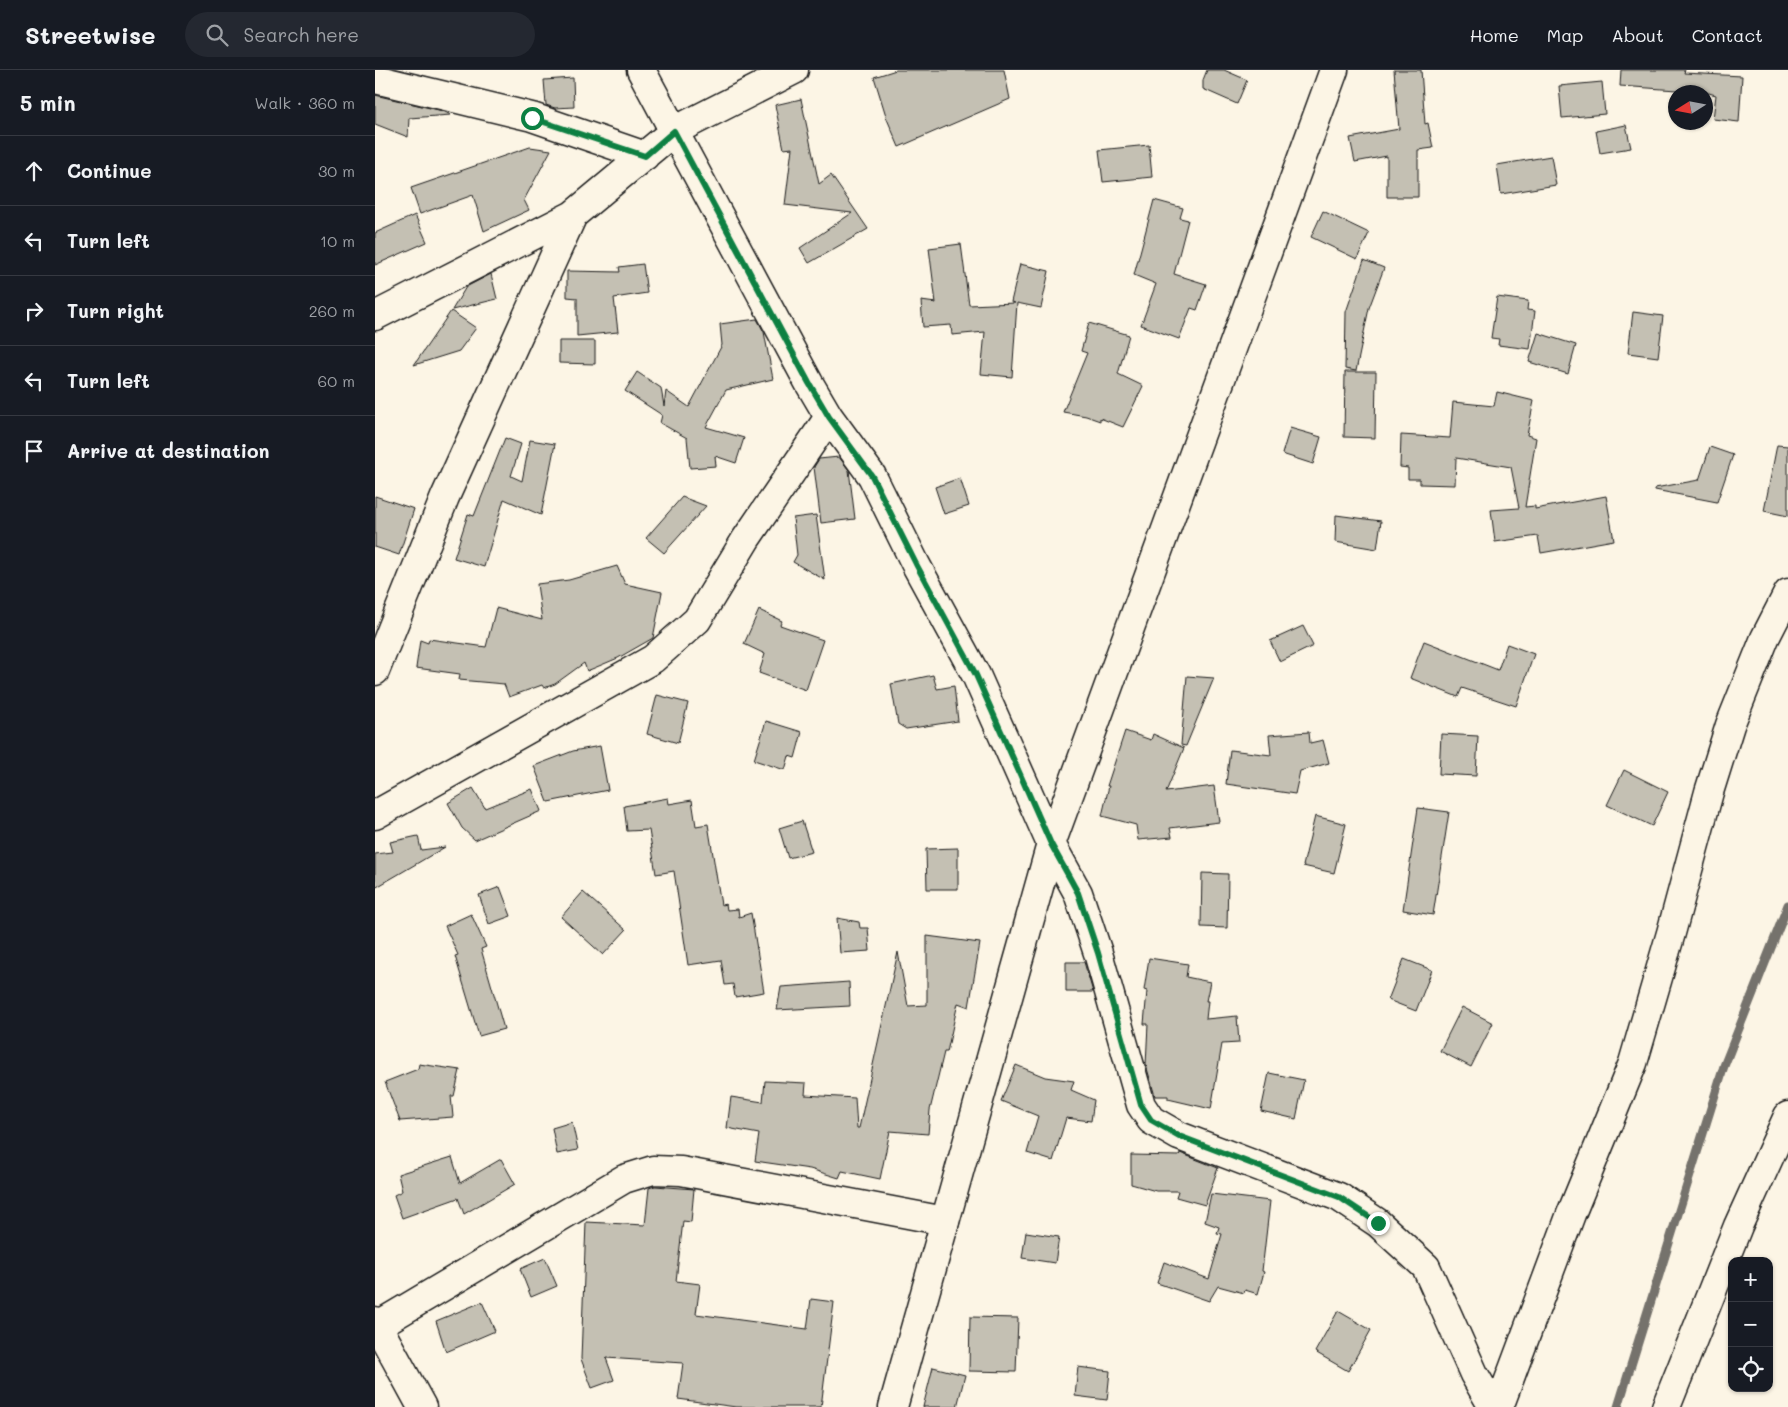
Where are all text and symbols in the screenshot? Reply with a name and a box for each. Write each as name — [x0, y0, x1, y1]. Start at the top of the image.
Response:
search box — [185, 12, 535, 57]
text: Streetwise — [25, 19, 155, 50]
icon: search — [203, 21, 231, 49]
text: Search here — [243, 22, 359, 47]
text: Home — [1470, 23, 1519, 47]
text: Map — [1547, 23, 1583, 47]
text: About — [1611, 23, 1664, 47]
text: Contact — [1692, 23, 1763, 47]
north arrow — [1668, 85, 1713, 130]
text: 5 min — [20, 89, 76, 116]
text: Walk · 360 m — [254, 92, 355, 113]
route start — [521, 107, 544, 130]
icon: ahead — [20, 157, 48, 185]
text: Continue — [67, 158, 152, 183]
text: 30 m — [318, 160, 355, 181]
icon: left — [20, 227, 48, 255]
text: Turn left — [67, 228, 150, 253]
text: 10 m — [320, 230, 355, 251]
icon: right — [20, 297, 48, 325]
text: Turn right — [67, 298, 164, 323]
text: 260 m — [309, 300, 355, 321]
icon: left — [20, 367, 48, 395]
text: Turn left — [67, 368, 150, 393]
text: 60 m — [318, 370, 355, 391]
icon: arrive — [20, 437, 48, 465]
text: Arrive at destination — [67, 438, 270, 463]
route end — [1367, 1212, 1390, 1235]
map controls — [1728, 1257, 1773, 1392]
button: + — [1728, 1257, 1773, 1302]
button: − — [1728, 1302, 1773, 1347]
button: locate — [1728, 1347, 1773, 1392]

